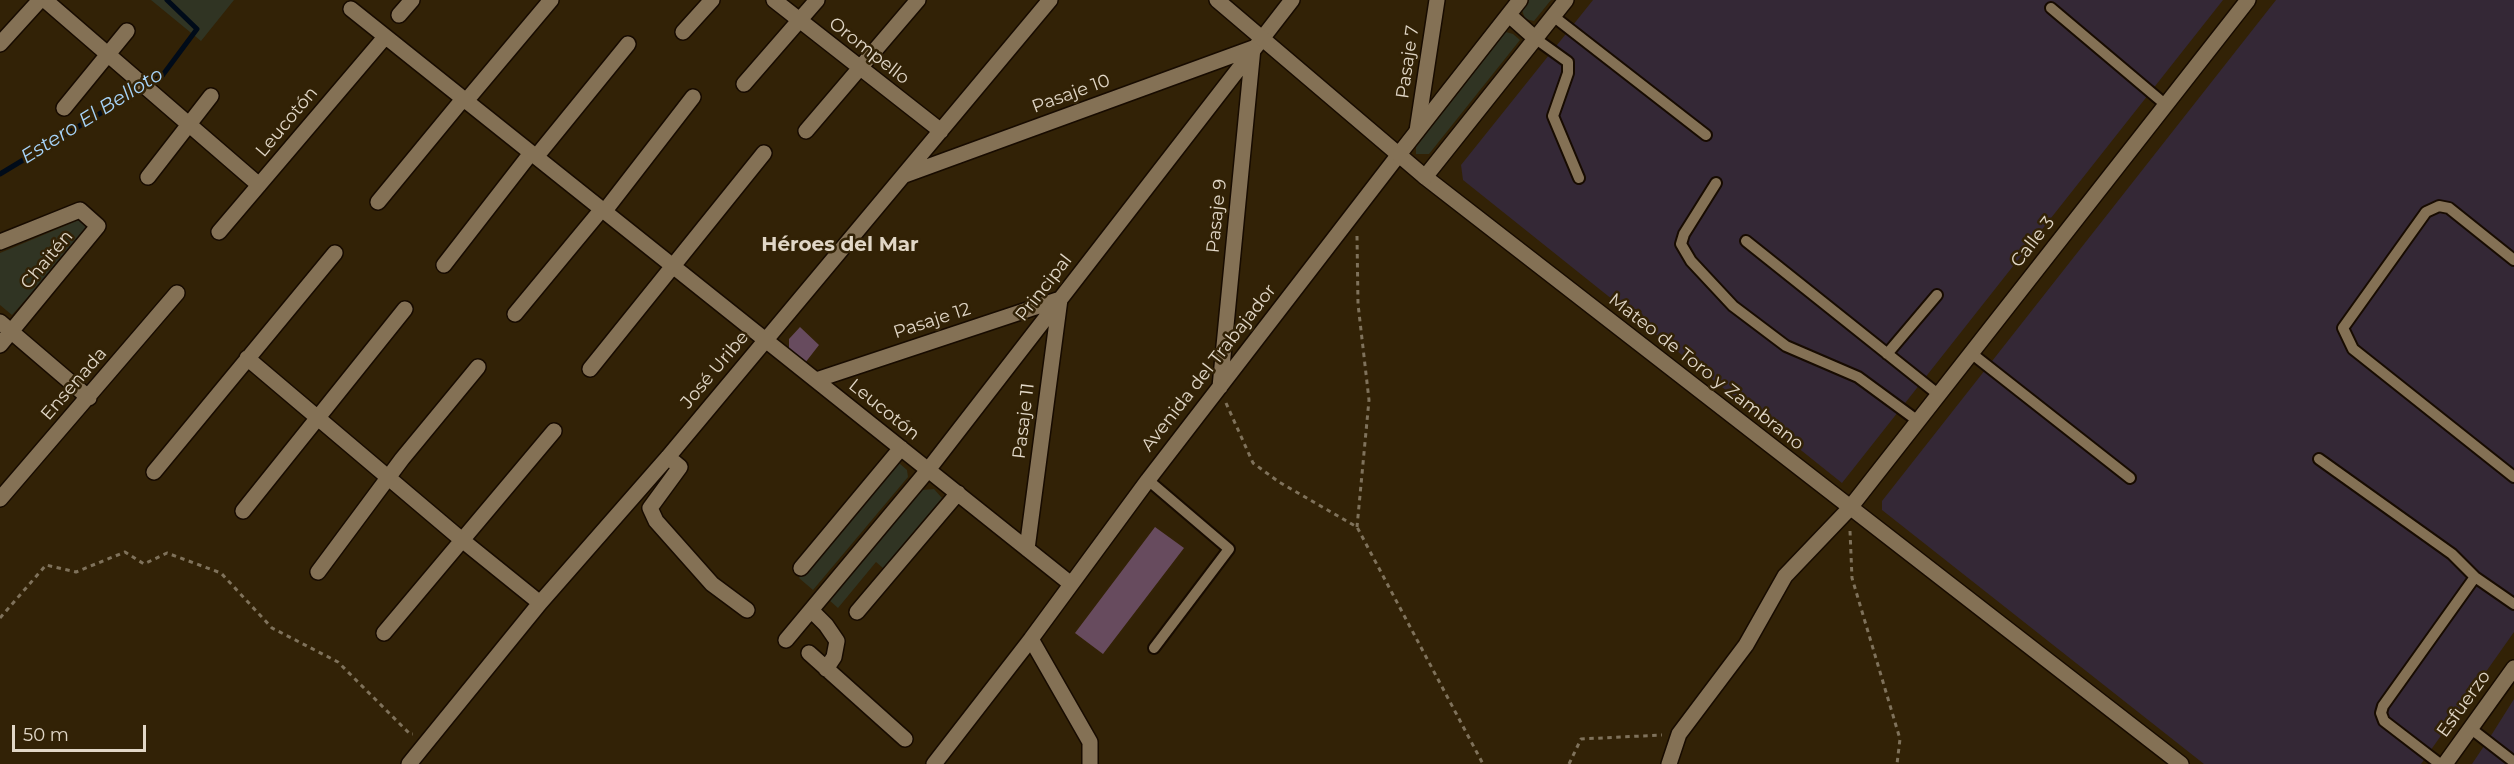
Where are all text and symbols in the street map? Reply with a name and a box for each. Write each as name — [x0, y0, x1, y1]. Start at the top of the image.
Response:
street label: Orompello — [824, 13, 914, 89]
street label: Pasaje 7 — [1392, 24, 1424, 100]
water label: Estero El Belloto — [16, 63, 168, 169]
street label: Pasaje 10 — [1029, 70, 1113, 118]
street label: Leucotón — [251, 82, 323, 162]
street label: Pasaje 9 — [1202, 178, 1232, 254]
street label: Calle 3 — [2006, 212, 2060, 272]
street label: Chaitén — [16, 226, 78, 294]
district label: Héroes del Mar — [761, 233, 919, 257]
street label: Principal — [1011, 250, 1077, 326]
street label: Avenida del Trabajador — [1137, 280, 1281, 456]
street label: Mateo de Toro y Zambrano — [1604, 289, 1808, 455]
street label: Pasaje 12 — [891, 298, 973, 344]
street label: José Uribe — [677, 327, 753, 413]
street label: Ensenada — [36, 343, 112, 425]
street label: Leucotón — [844, 375, 924, 445]
street label: Pasaje 11 — [1009, 382, 1039, 460]
street label: Esfuerzo — [2433, 666, 2495, 742]
scale bar — [15, 713, 148, 751]
text: 50 m — [23, 724, 69, 746]

